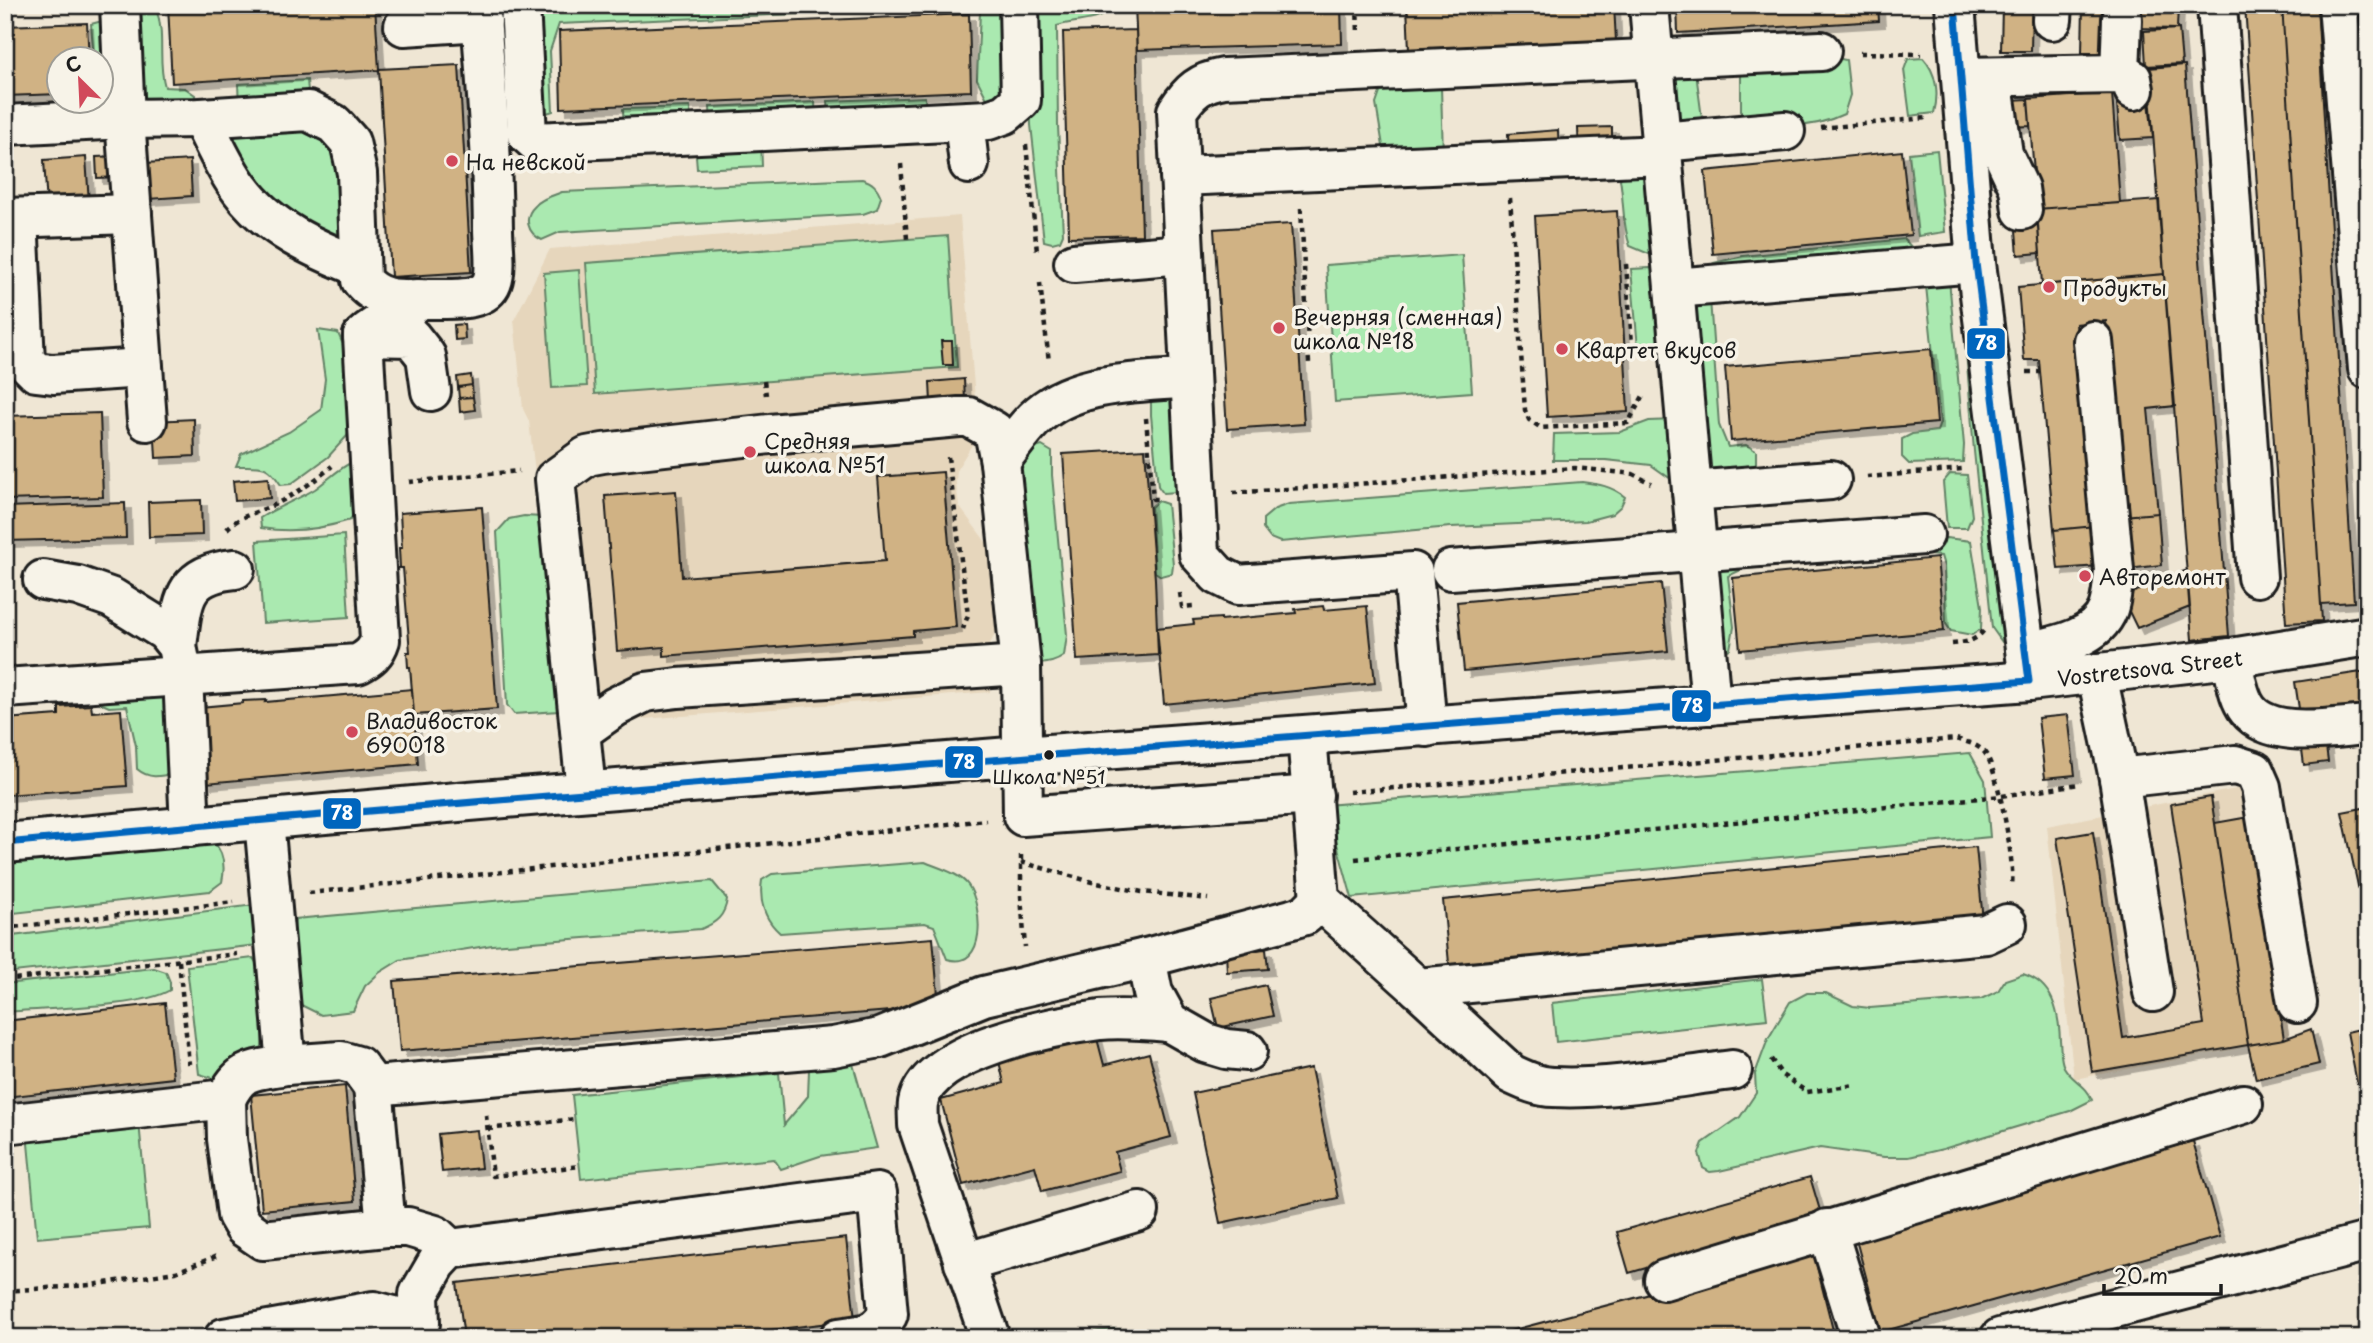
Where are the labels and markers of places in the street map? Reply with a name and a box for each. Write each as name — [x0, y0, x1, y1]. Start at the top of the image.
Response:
place label: На невской — [466, 145, 586, 177]
marker: На невской — [444, 153, 460, 169]
place label: Продукты — [2063, 271, 2167, 303]
marker: Продукты — [2041, 279, 2057, 295]
place label: Вечерняя (сменная) школа №18 — [1293, 300, 1503, 356]
marker: Вечерняя (сменная) школа №18 — [1271, 320, 1287, 336]
place label: Квартет вкусов — [1576, 333, 1736, 365]
marker: Квартет вкусов — [1554, 341, 1570, 357]
place label: Средняя школа №51 — [764, 424, 886, 480]
marker: Средняя школа №51 — [742, 444, 758, 460]
place label: Авторемонт — [2099, 560, 2226, 592]
marker: Авторемонт — [2077, 568, 2093, 584]
place label: Владивосток 690018 — [366, 704, 498, 760]
marker: Владивосток 690018 — [344, 724, 360, 740]
marker: Школа №51 — [1042, 748, 1056, 762]
place label: Школа №51 — [992, 762, 1106, 790]

